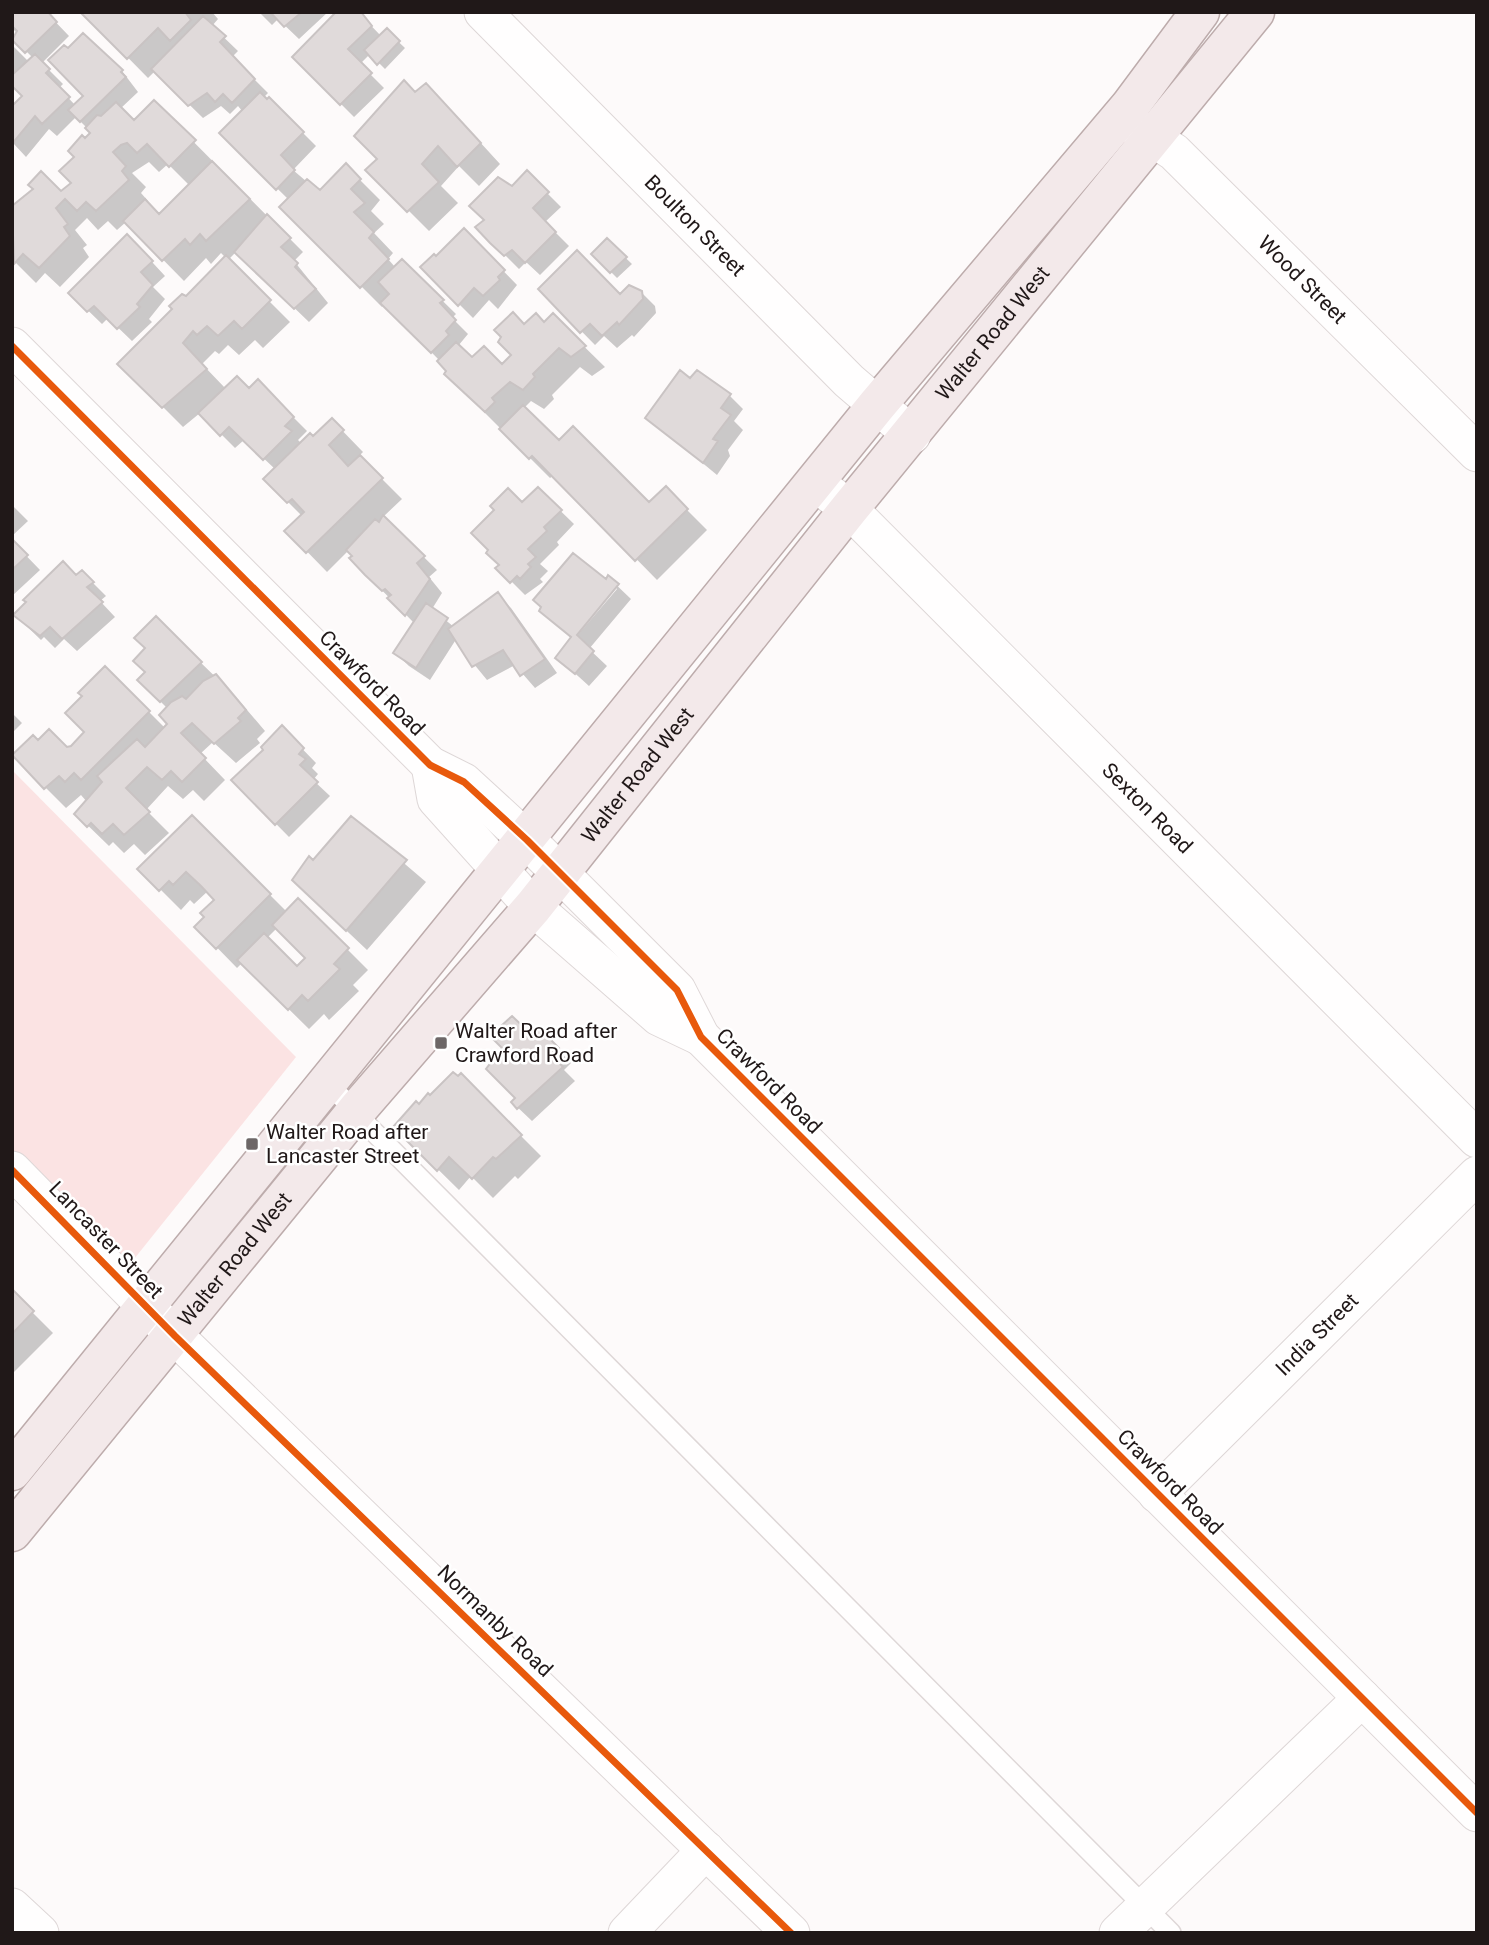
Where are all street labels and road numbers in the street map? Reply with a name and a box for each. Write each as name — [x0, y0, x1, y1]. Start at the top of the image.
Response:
street label: Boulton Street — [640, 170, 750, 281]
street label: Wood Street — [1253, 231, 1352, 329]
street label: Walter Road West — [931, 261, 1054, 405]
street label: Crawford Road — [314, 625, 430, 741]
street label: Walter Road West — [577, 703, 699, 848]
street label: Sexton Road — [1097, 758, 1197, 858]
street label: Crawford Road — [711, 1023, 827, 1139]
street label: Lancaster Street — [44, 1177, 168, 1304]
street label: Walter Road West — [173, 1188, 297, 1331]
street label: India Street — [1271, 1288, 1363, 1380]
street label: Crawford Road — [1112, 1424, 1228, 1540]
street label: Normanby Road — [433, 1560, 557, 1682]

